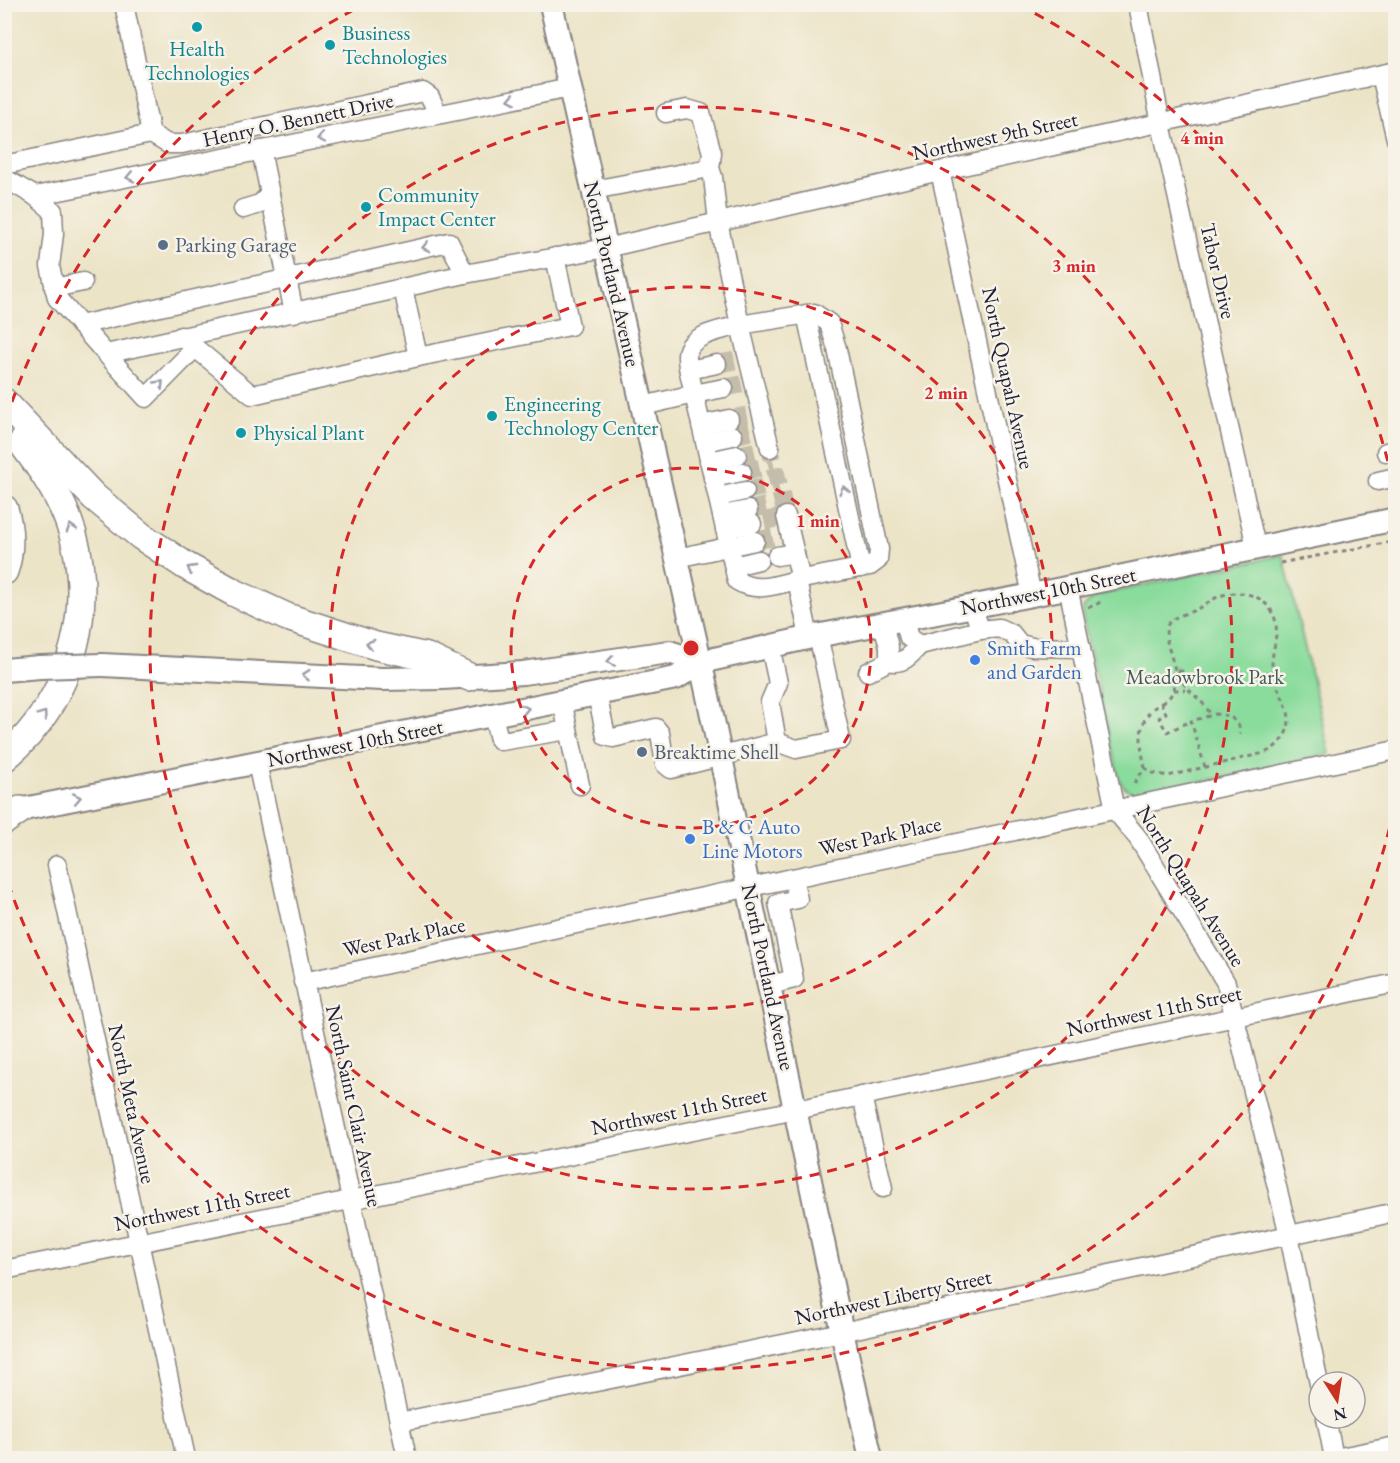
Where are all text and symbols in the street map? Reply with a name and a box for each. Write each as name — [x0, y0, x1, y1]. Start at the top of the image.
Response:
place label: Business Technologies — [342, 19, 447, 70]
marker: Health Technologies — [190, 20, 204, 34]
place label: Health Technologies — [144, 35, 250, 86]
marker: Business Technologies — [323, 38, 337, 52]
street label: Henry O. Bennett Drive — [200, 86, 396, 153]
one-way arrow — [508, 92, 518, 105]
street label: Northwest 9th Street — [910, 105, 1080, 166]
text: 4 min — [1180, 126, 1224, 149]
one-way arrow — [317, 131, 327, 144]
one-way arrow — [126, 170, 136, 183]
street label: North Portland Avenue — [578, 178, 647, 369]
place label: Community Impact Center — [378, 181, 496, 232]
marker: Community Impact Center — [359, 200, 373, 214]
street label: Tabor Drive — [1194, 220, 1243, 321]
place label: Parking Garage — [175, 231, 297, 258]
marker: Parking Garage — [156, 238, 170, 252]
one-way arrow — [422, 240, 432, 253]
text: 3 min — [1052, 254, 1096, 277]
street label: North Quapah Avenue — [975, 284, 1041, 472]
one-way arrow — [153, 380, 164, 390]
text: 2 min — [924, 381, 968, 404]
place label: Engineering Technology Center — [504, 390, 658, 441]
marker: Engineering Technology Center — [485, 409, 499, 423]
place label: Physical Plant — [253, 419, 365, 446]
marker: Physical Plant — [234, 426, 248, 440]
one-way arrow — [839, 486, 852, 496]
text: 1 min — [796, 509, 840, 532]
one-way arrow — [66, 524, 78, 534]
street label: Northwest 10th Street — [958, 560, 1138, 621]
one-way arrow — [187, 564, 197, 576]
place label: Smith Farm and Garden — [987, 634, 1082, 685]
centre of rings — [681, 638, 701, 658]
one-way arrow — [365, 639, 376, 651]
marker: Smith Farm and Garden — [968, 653, 982, 667]
one-way arrow — [606, 655, 615, 667]
park label: Meadowbrook Park — [1126, 663, 1285, 690]
one-way arrow — [301, 669, 310, 682]
one-way arrow — [520, 703, 530, 716]
one-way arrow — [36, 710, 47, 721]
street label: Northwest 10th Street — [265, 712, 445, 773]
place label: Breaktime Shell — [654, 738, 779, 765]
marker: Breaktime Shell — [635, 745, 649, 759]
one-way arrow — [72, 792, 82, 805]
street label: North Quapah Avenue — [1130, 800, 1252, 972]
street label: West Park Place — [816, 809, 943, 862]
place label: B & C Auto Line Motors — [702, 813, 803, 864]
marker: B & C Auto Line Motors — [683, 832, 697, 846]
street label: North Portland Avenue — [736, 881, 801, 1073]
street label: West Park Place — [340, 910, 467, 963]
street label: Northwest 11th Street — [1064, 979, 1244, 1042]
street label: North Saint Clair Avenue — [320, 1002, 389, 1209]
street label: North Meta Avenue — [102, 1022, 163, 1186]
street label: Northwest 11th Street — [589, 1080, 769, 1141]
street label: Northwest 11th Street — [112, 1176, 292, 1237]
street label: Northwest Liberty Street — [792, 1262, 994, 1331]
north arrow — [1307, 1370, 1367, 1430]
text: N — [1331, 1403, 1349, 1426]

